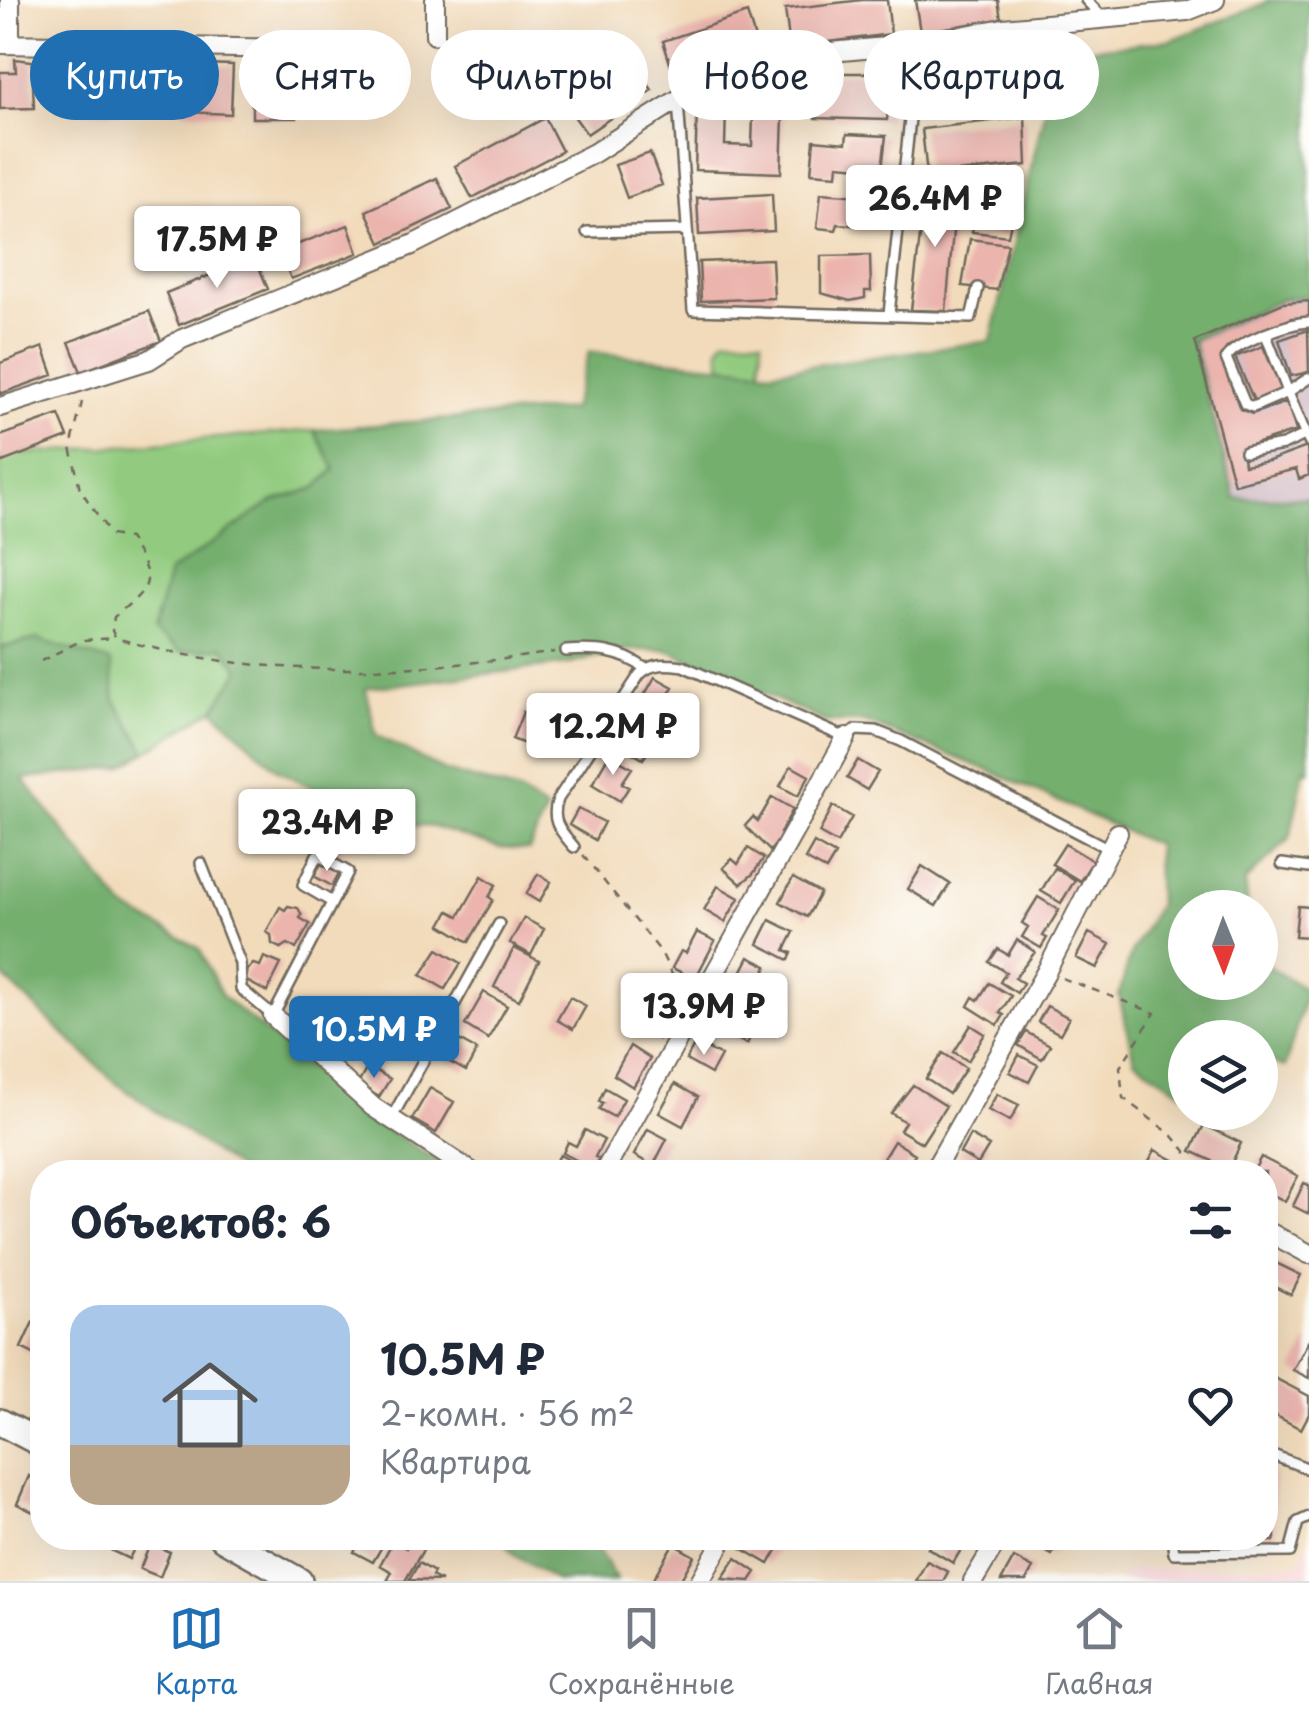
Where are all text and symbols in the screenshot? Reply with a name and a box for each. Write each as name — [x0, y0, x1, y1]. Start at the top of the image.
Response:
chip: Купить — [30, 30, 219, 120]
chip: Снять — [239, 30, 411, 120]
chip: Фильтры — [431, 30, 648, 120]
chip: Новое — [668, 30, 844, 120]
chip: Квартира — [864, 30, 1099, 120]
pin: 26.4M ₽ — [843, 165, 1027, 250]
text: 26.4M ₽ — [868, 173, 1002, 221]
pin: 17.5M ₽ — [125, 206, 309, 291]
text: 17.5M ₽ — [156, 214, 278, 262]
pin: 12.2M ₽ — [521, 693, 705, 778]
text: 12.2M ₽ — [548, 701, 678, 749]
pin: 23.4M ₽ — [235, 789, 419, 874]
text: 23.4M ₽ — [260, 797, 394, 845]
north arrow — [1168, 890, 1278, 1000]
map controls — [1168, 890, 1278, 1130]
pin: 13.9M ₽ — [612, 973, 796, 1058]
text: 13.9M ₽ — [643, 981, 765, 1029]
pin: 10.5M ₽ — [282, 996, 466, 1081]
text: 10.5M ₽ — [311, 1004, 437, 1052]
button: layers — [1168, 1020, 1278, 1130]
text: Объектов: 6 — [70, 1189, 331, 1252]
icon: filters — [1183, 1193, 1238, 1248]
text: 10.5M ₽ — [380, 1326, 545, 1389]
icon: home — [150, 1345, 270, 1465]
icon: heart — [1183, 1378, 1238, 1433]
text: 2-комн. · 56 m² — [380, 1389, 634, 1437]
text: Квартира — [380, 1437, 531, 1485]
tab: Карта — [155, 1601, 237, 1704]
tab: Сохранённые — [548, 1601, 735, 1704]
tab: Главная — [1045, 1601, 1154, 1704]

